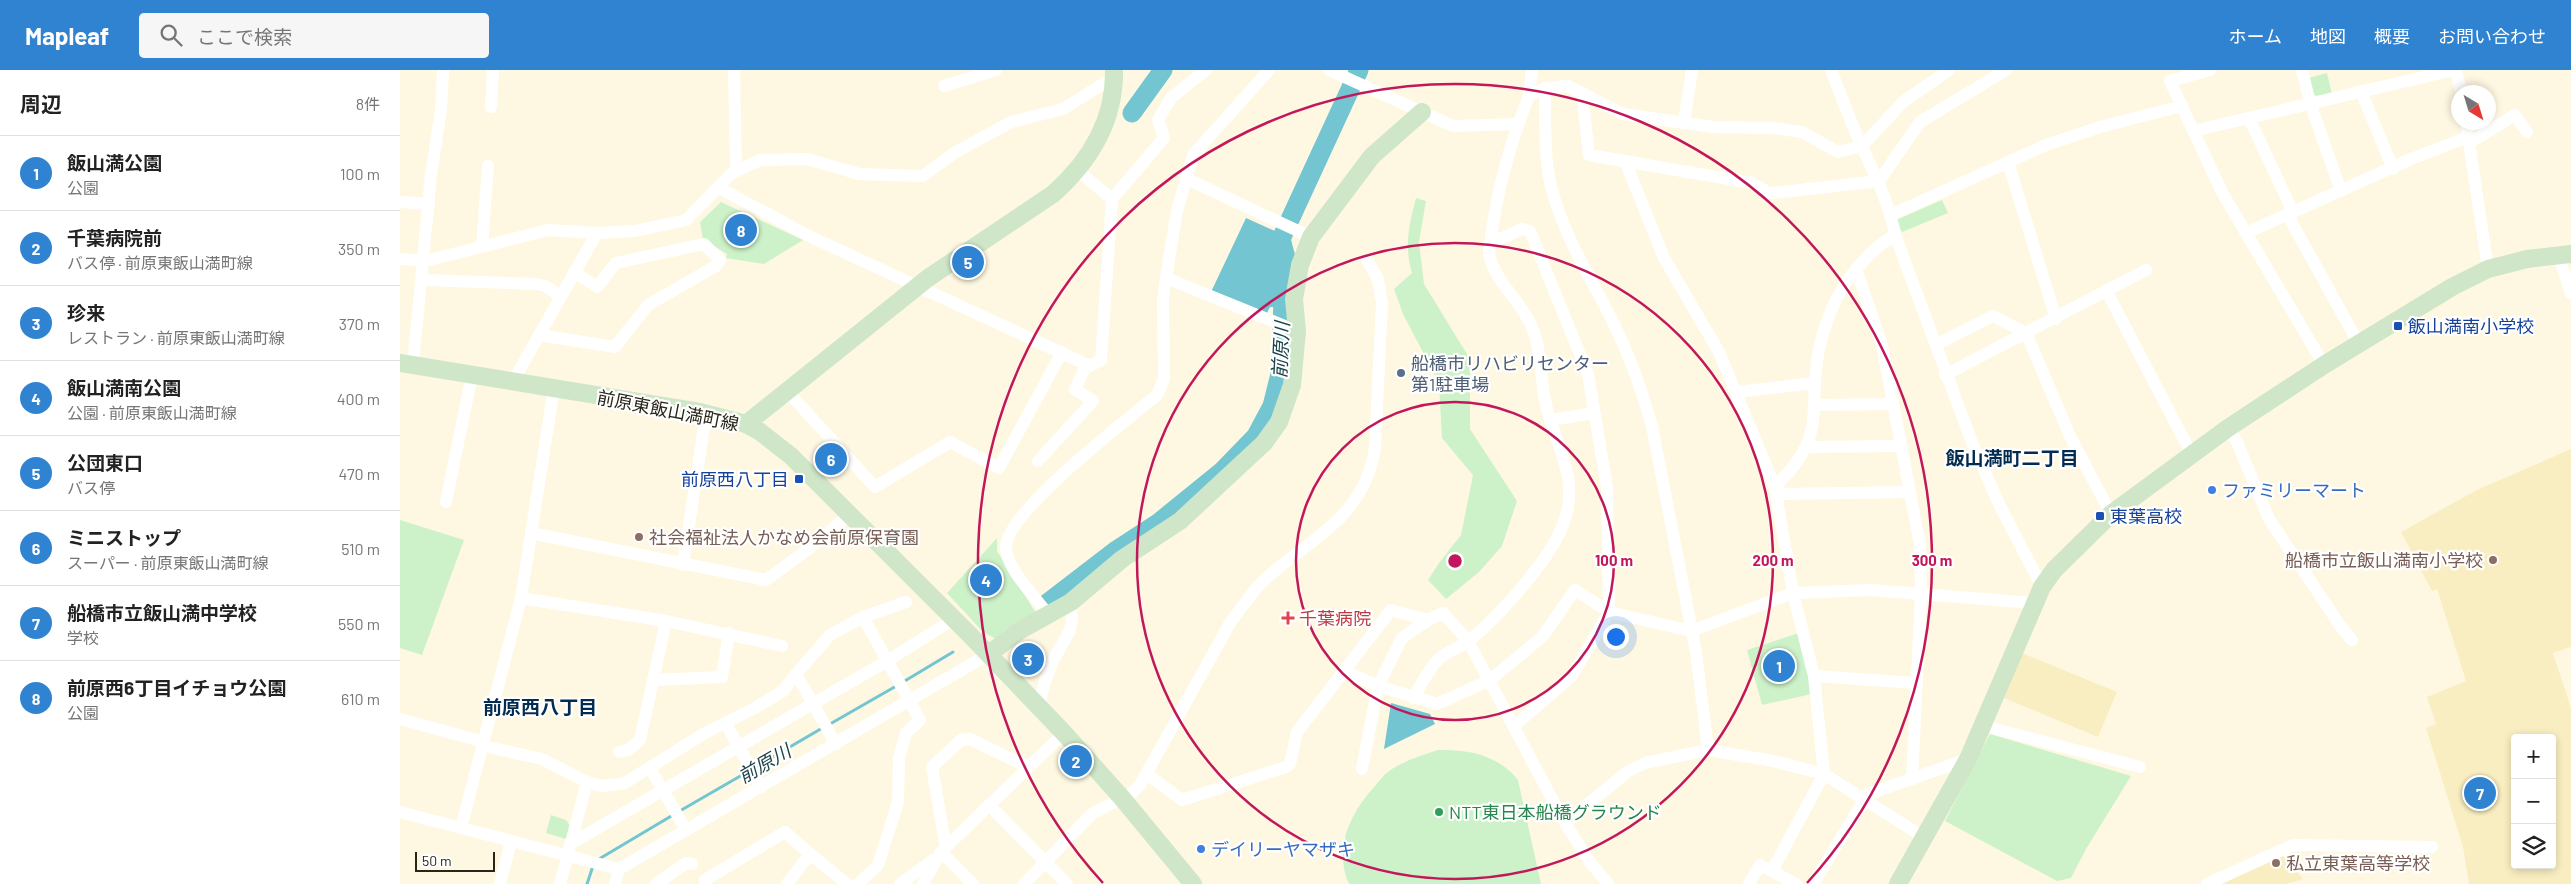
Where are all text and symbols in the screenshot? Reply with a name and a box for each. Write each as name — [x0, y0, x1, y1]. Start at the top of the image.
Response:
search box — [139, 13, 489, 58]
text: Mapleaf — [25, 21, 109, 50]
icon: search — [157, 21, 185, 49]
text: ここで検索 — [197, 25, 292, 48]
text: ホーム — [2229, 25, 2282, 47]
text: 地図 — [2310, 25, 2346, 47]
text: 概要 — [2374, 25, 2410, 47]
text: お問い合わせ — [2438, 25, 2546, 47]
north arrow — [2451, 85, 2496, 130]
text: 周辺 — [20, 91, 62, 116]
text: 8件 — [356, 94, 380, 113]
text: 飯山満公園 — [67, 151, 162, 174]
text: 1 — [33, 164, 39, 183]
text: 100 m — [340, 164, 380, 183]
text: 公園 — [67, 178, 99, 197]
pin: 8 — [725, 211, 757, 249]
text: 千葉病院前 — [67, 226, 162, 249]
text: 2 — [32, 239, 40, 258]
text: 350 m — [338, 239, 380, 258]
pin: 5 — [952, 243, 984, 281]
text: バス停 · 前原東飯山満町線 — [67, 253, 253, 272]
text: 珍来 — [67, 301, 105, 324]
text: 3 — [32, 314, 40, 333]
text: 370 m — [339, 314, 380, 333]
place label: 飯山満南小学校 — [2408, 315, 2534, 337]
water label: 前原川 — [1267, 319, 1293, 379]
marker: 飯山満南小学校 — [2392, 320, 2404, 332]
text: レストラン · 前原東飯山満町線 — [67, 328, 285, 347]
place label: 船橋市リハビリセンター 第1駐車場 — [1411, 352, 1609, 395]
marker: 船橋市リハビリセンター 第1駐車場 — [1395, 367, 1407, 379]
text: 飯山満南公園 — [67, 376, 181, 399]
street label: 前原東飯山満町線 — [595, 385, 741, 435]
text: 4 — [31, 389, 41, 408]
text: 400 m — [337, 389, 380, 408]
text: 公園 · 前原東飯山満町線 — [67, 403, 237, 422]
pin: 6 — [815, 440, 847, 478]
district label: 飯山満町二丁目 — [1945, 446, 2079, 469]
text: 公団東口 — [67, 451, 143, 474]
text: 5 — [32, 464, 40, 483]
text: 470 m — [339, 464, 380, 483]
place label: 前原西八丁目 — [681, 468, 789, 490]
marker: 前原西八丁目 — [793, 473, 805, 485]
text: バス停 — [67, 478, 115, 497]
place label: ファミリーマート — [2222, 479, 2366, 501]
marker: ファミリーマート — [2206, 484, 2218, 496]
place label: 東葉高校 — [2110, 505, 2182, 527]
marker: 東葉高校 — [2094, 510, 2106, 522]
text: ミニストップ — [67, 526, 181, 549]
place label: 社会福祉法人かなめ会前原保育園 — [649, 526, 919, 548]
marker: 社会福祉法人かなめ会前原保育園 — [633, 531, 645, 543]
text: 6 — [32, 539, 40, 558]
text: 510 m — [341, 539, 380, 558]
place label: 船橋市立飯山満南小学校 — [2285, 549, 2483, 571]
text: 100 m — [1595, 551, 1633, 569]
text: 200 m — [1752, 551, 1794, 569]
text: 300 m — [1912, 551, 1952, 569]
centre of rings — [1446, 552, 1464, 570]
text: スーパー · 前原東飯山満町線 — [67, 553, 269, 572]
marker: 船橋市立飯山満南小学校 — [2487, 554, 2499, 566]
pin: 4 — [970, 561, 1002, 599]
text: 船橋市立飯山満中学校 — [67, 601, 257, 624]
place label: 千葉病院 — [1299, 607, 1371, 629]
marker: 千葉病院 — [1281, 611, 1295, 625]
text: 7 — [32, 614, 40, 633]
text: 550 m — [338, 614, 380, 633]
your location — [1603, 624, 1629, 650]
text: 学校 — [67, 628, 99, 647]
pin: 3 — [1012, 640, 1044, 678]
pin: 1 — [1763, 647, 1795, 685]
text: 前原西6丁目イチョウ公園 — [67, 676, 286, 699]
text: 8 — [32, 689, 40, 708]
text: 610 m — [341, 689, 380, 708]
district label: 前原西八丁目 — [483, 695, 597, 718]
text: 公園 — [67, 703, 99, 722]
map controls — [2511, 734, 2556, 869]
button: + — [2511, 734, 2556, 779]
water label: 前原川 — [734, 738, 796, 787]
pin: 2 — [1060, 742, 1092, 780]
pin: 7 — [2464, 774, 2496, 812]
button: − — [2511, 779, 2556, 824]
place label: NTT東日本船橋グラウンド — [1449, 801, 1662, 823]
marker: NTT東日本船橋グラウンド — [1433, 806, 1445, 818]
button: layers — [2511, 824, 2556, 869]
place label: デイリーヤマザキ — [1211, 838, 1355, 860]
marker: デイリーヤマザキ — [1195, 843, 1207, 855]
scale bar — [415, 849, 495, 872]
text: 50 m — [422, 852, 451, 869]
place label: 私立東葉高等学校 — [2286, 852, 2430, 874]
marker: 私立東葉高等学校 — [2270, 857, 2282, 869]

